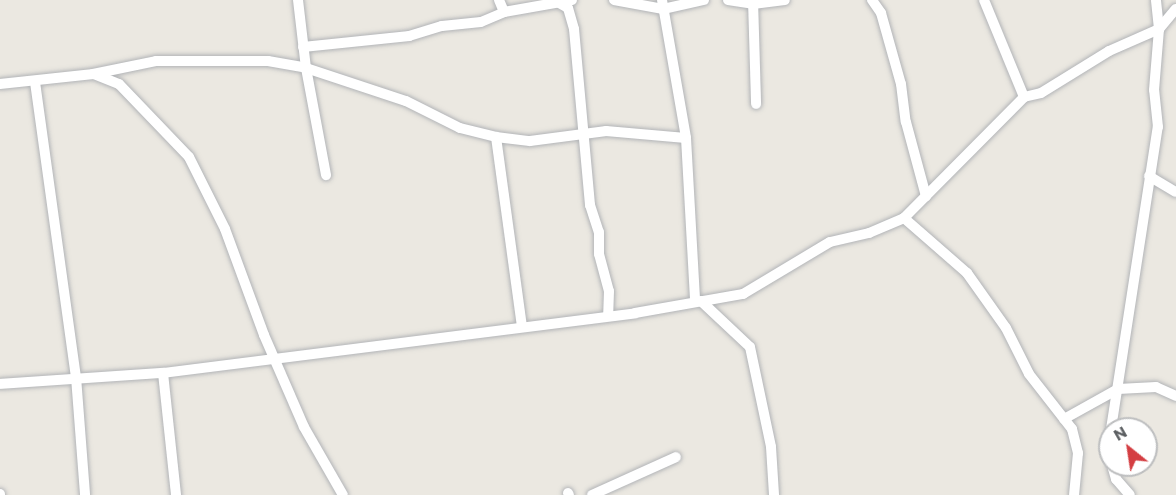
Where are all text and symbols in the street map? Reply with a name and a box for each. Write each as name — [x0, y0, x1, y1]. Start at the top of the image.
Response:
north arrow — [1098, 417, 1158, 477]
text: N — [1110, 421, 1130, 444]

